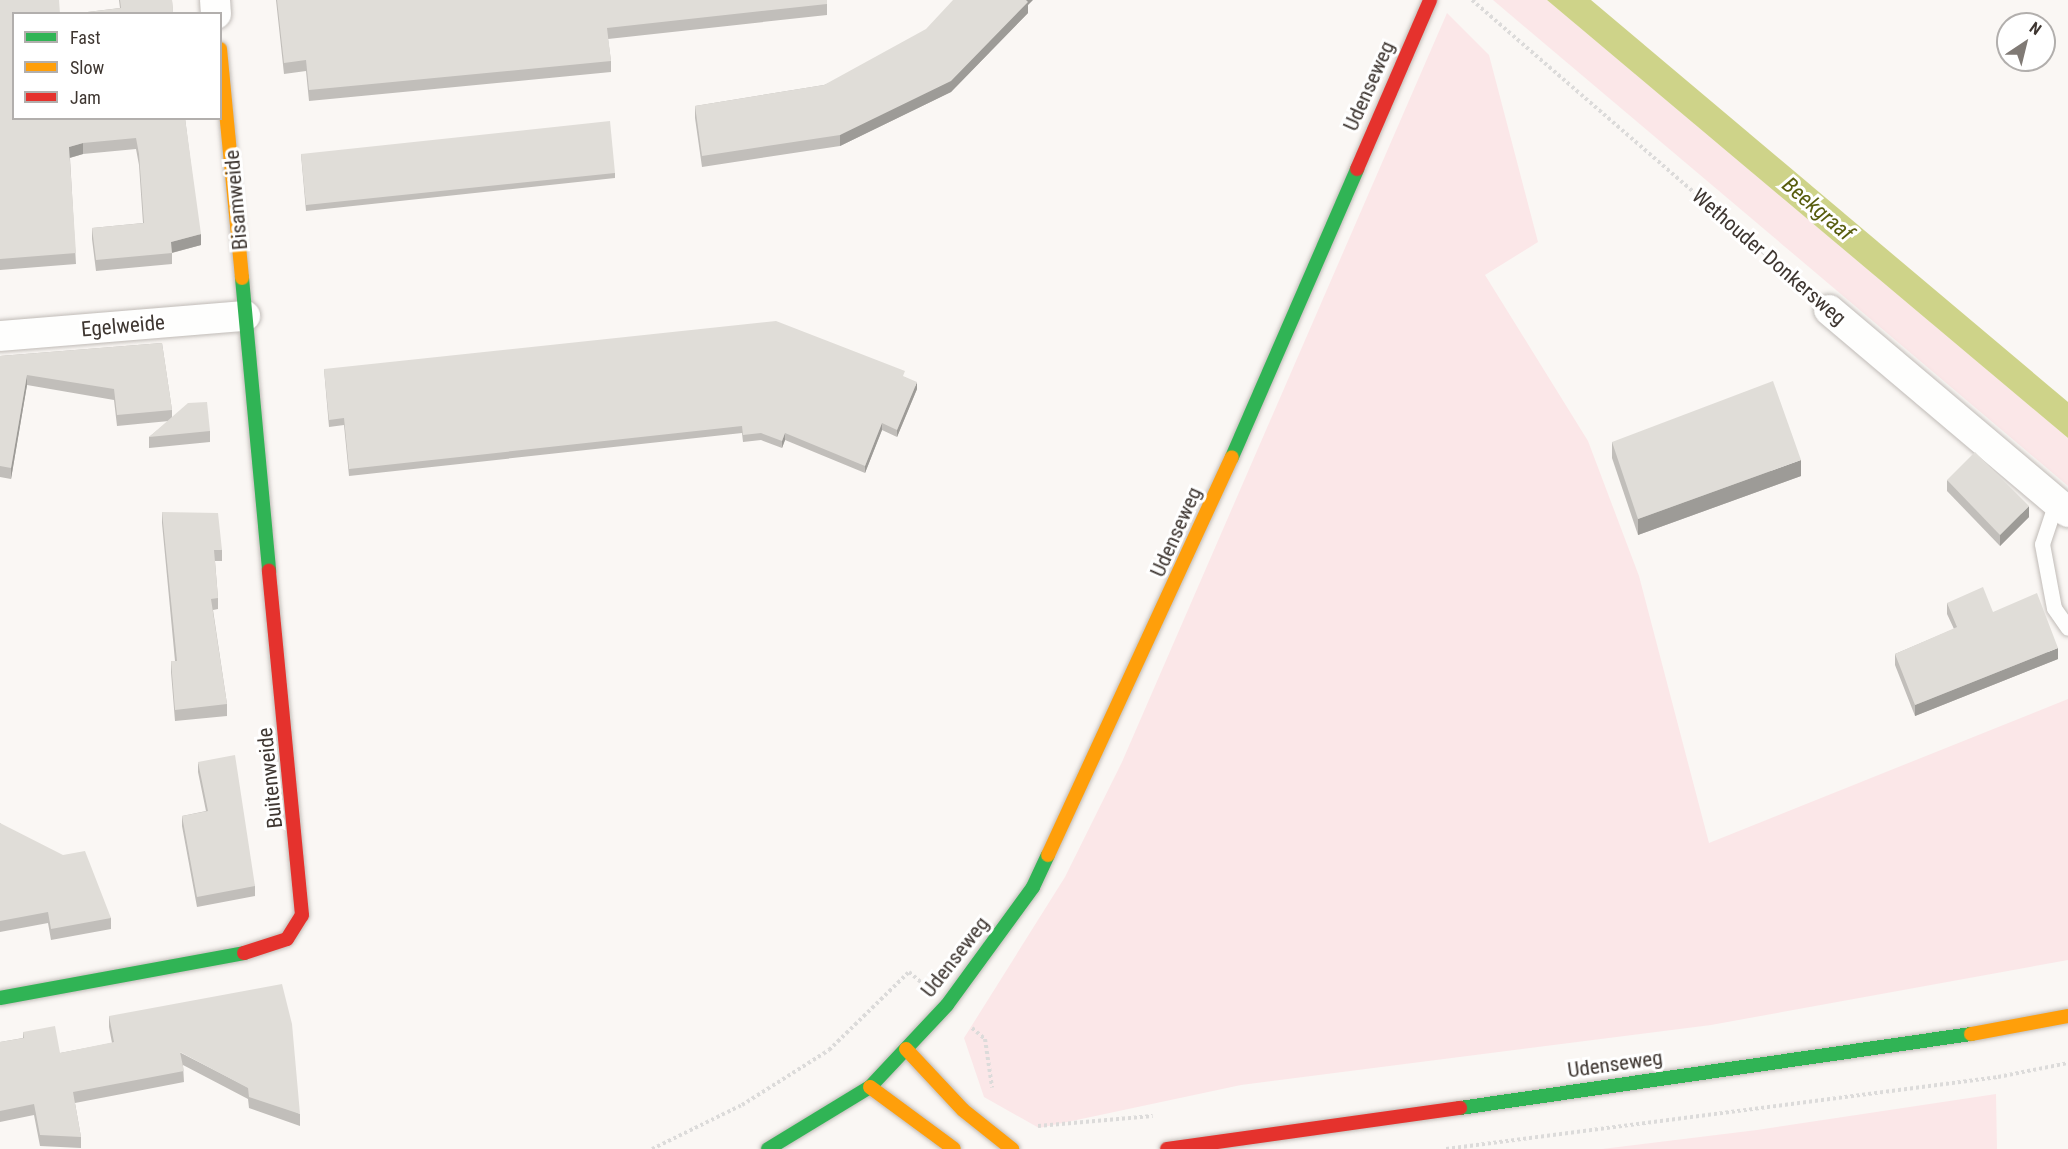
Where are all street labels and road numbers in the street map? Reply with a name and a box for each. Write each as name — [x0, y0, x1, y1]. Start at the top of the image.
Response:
street label: Udenseweg — [1338, 37, 1400, 135]
street label: Bisamweide — [219, 149, 253, 251]
street label: Wethouder Donkersweg — [1687, 183, 1851, 331]
street label: Egelweide — [80, 310, 166, 342]
street label: Udenseweg — [1145, 483, 1207, 581]
street label: Buitenweide — [252, 726, 288, 830]
street label: Udenseweg — [916, 912, 994, 1002]
street label: Udenseweg — [1566, 1045, 1664, 1083]

